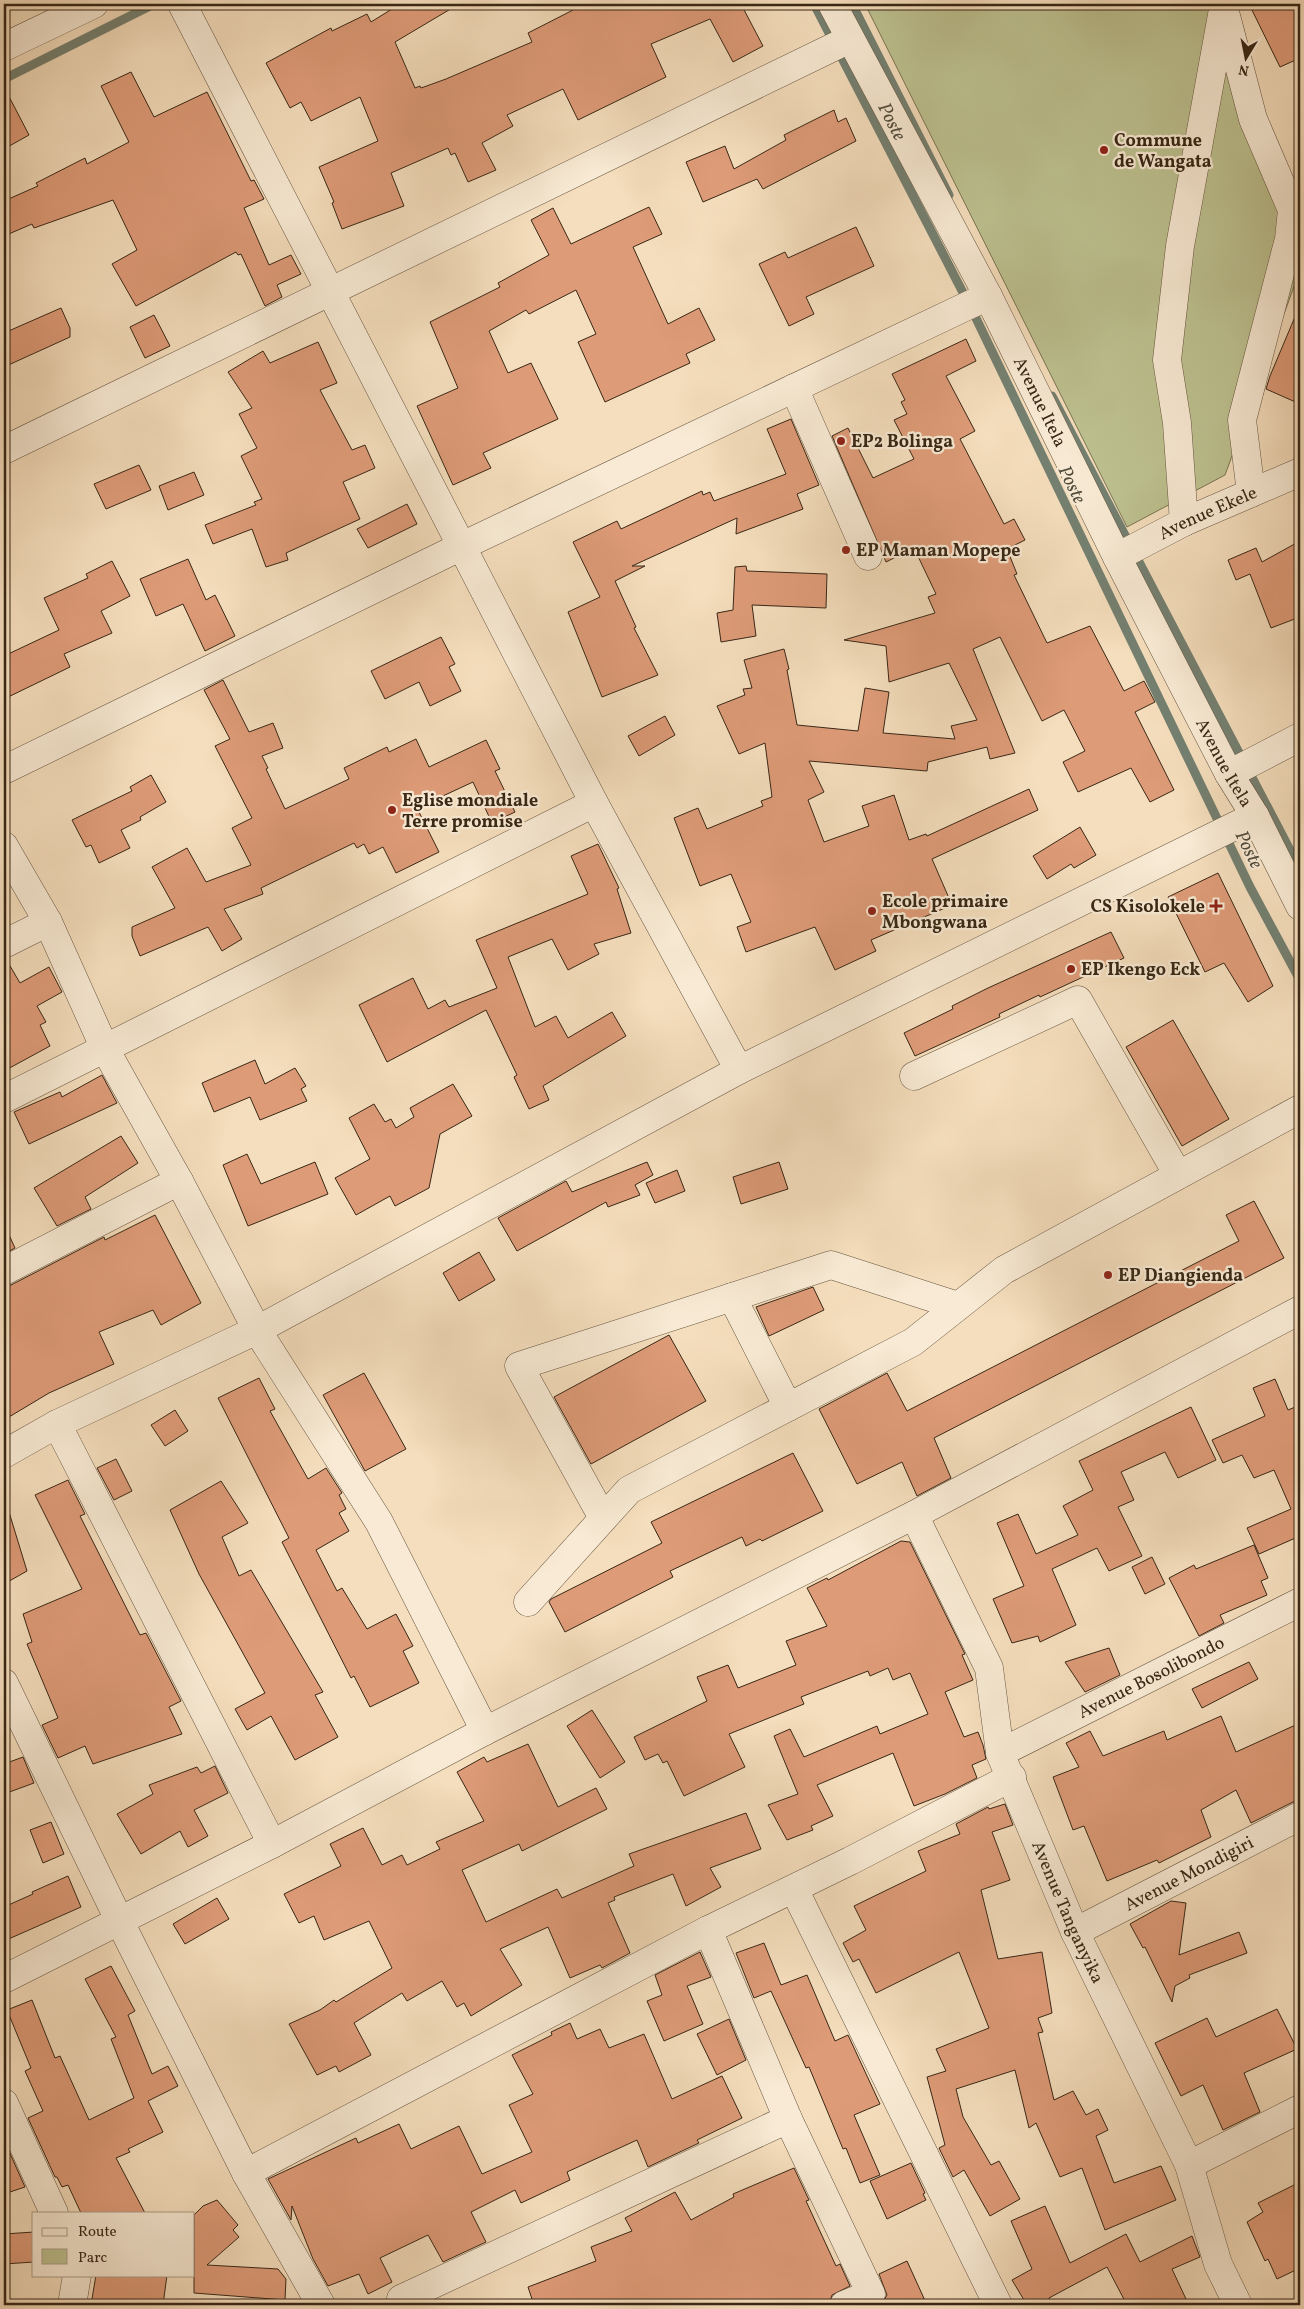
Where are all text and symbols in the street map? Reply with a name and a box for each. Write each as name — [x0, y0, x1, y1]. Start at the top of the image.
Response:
north arrow — [1222, 32, 1272, 82]
text: N — [1237, 59, 1251, 80]
water label: Poste — [871, 98, 912, 145]
place label: Commune de Wangata — [1114, 129, 1212, 175]
marker: Commune de Wangata — [1098, 144, 1110, 156]
street label: Avenue Itela — [1006, 353, 1072, 452]
place label: EP2 Bolinga — [851, 430, 953, 455]
marker: EP2 Bolinga — [835, 435, 847, 447]
water label: Poste — [1051, 461, 1092, 508]
street label: Avenue Ekele — [1155, 481, 1261, 547]
place label: EP Maman Mopepe — [856, 539, 1021, 564]
marker: EP Maman Mopepe — [840, 544, 852, 556]
street label: Avenue Itela — [1188, 714, 1258, 812]
place label: Eglise mondiale Terre promise — [402, 789, 538, 835]
marker: Eglise mondiale Terre promise — [386, 804, 398, 816]
water label: Poste — [1228, 826, 1269, 873]
place label: Ecole primaire Mbongwana — [882, 890, 1008, 936]
place label: CS Kisolokele — [1090, 895, 1205, 920]
marker: CS Kisolokele — [1209, 899, 1223, 913]
marker: Ecole primaire Mbongwana — [866, 905, 878, 917]
place label: EP Ikengo Eck — [1081, 958, 1200, 983]
marker: EP Ikengo Eck — [1065, 963, 1077, 975]
place label: EP Diangienda — [1118, 1264, 1243, 1289]
marker: EP Diangienda — [1102, 1269, 1114, 1281]
street label: Avenue Bosolibondo — [1074, 1631, 1229, 1726]
street label: Avenue Mondigiri — [1120, 1831, 1258, 1918]
street label: Avenue Tanganyika — [1024, 1838, 1109, 1988]
legend — [32, 2212, 195, 2276]
text: Route — [78, 2222, 117, 2243]
text: Parc — [78, 2248, 107, 2269]

